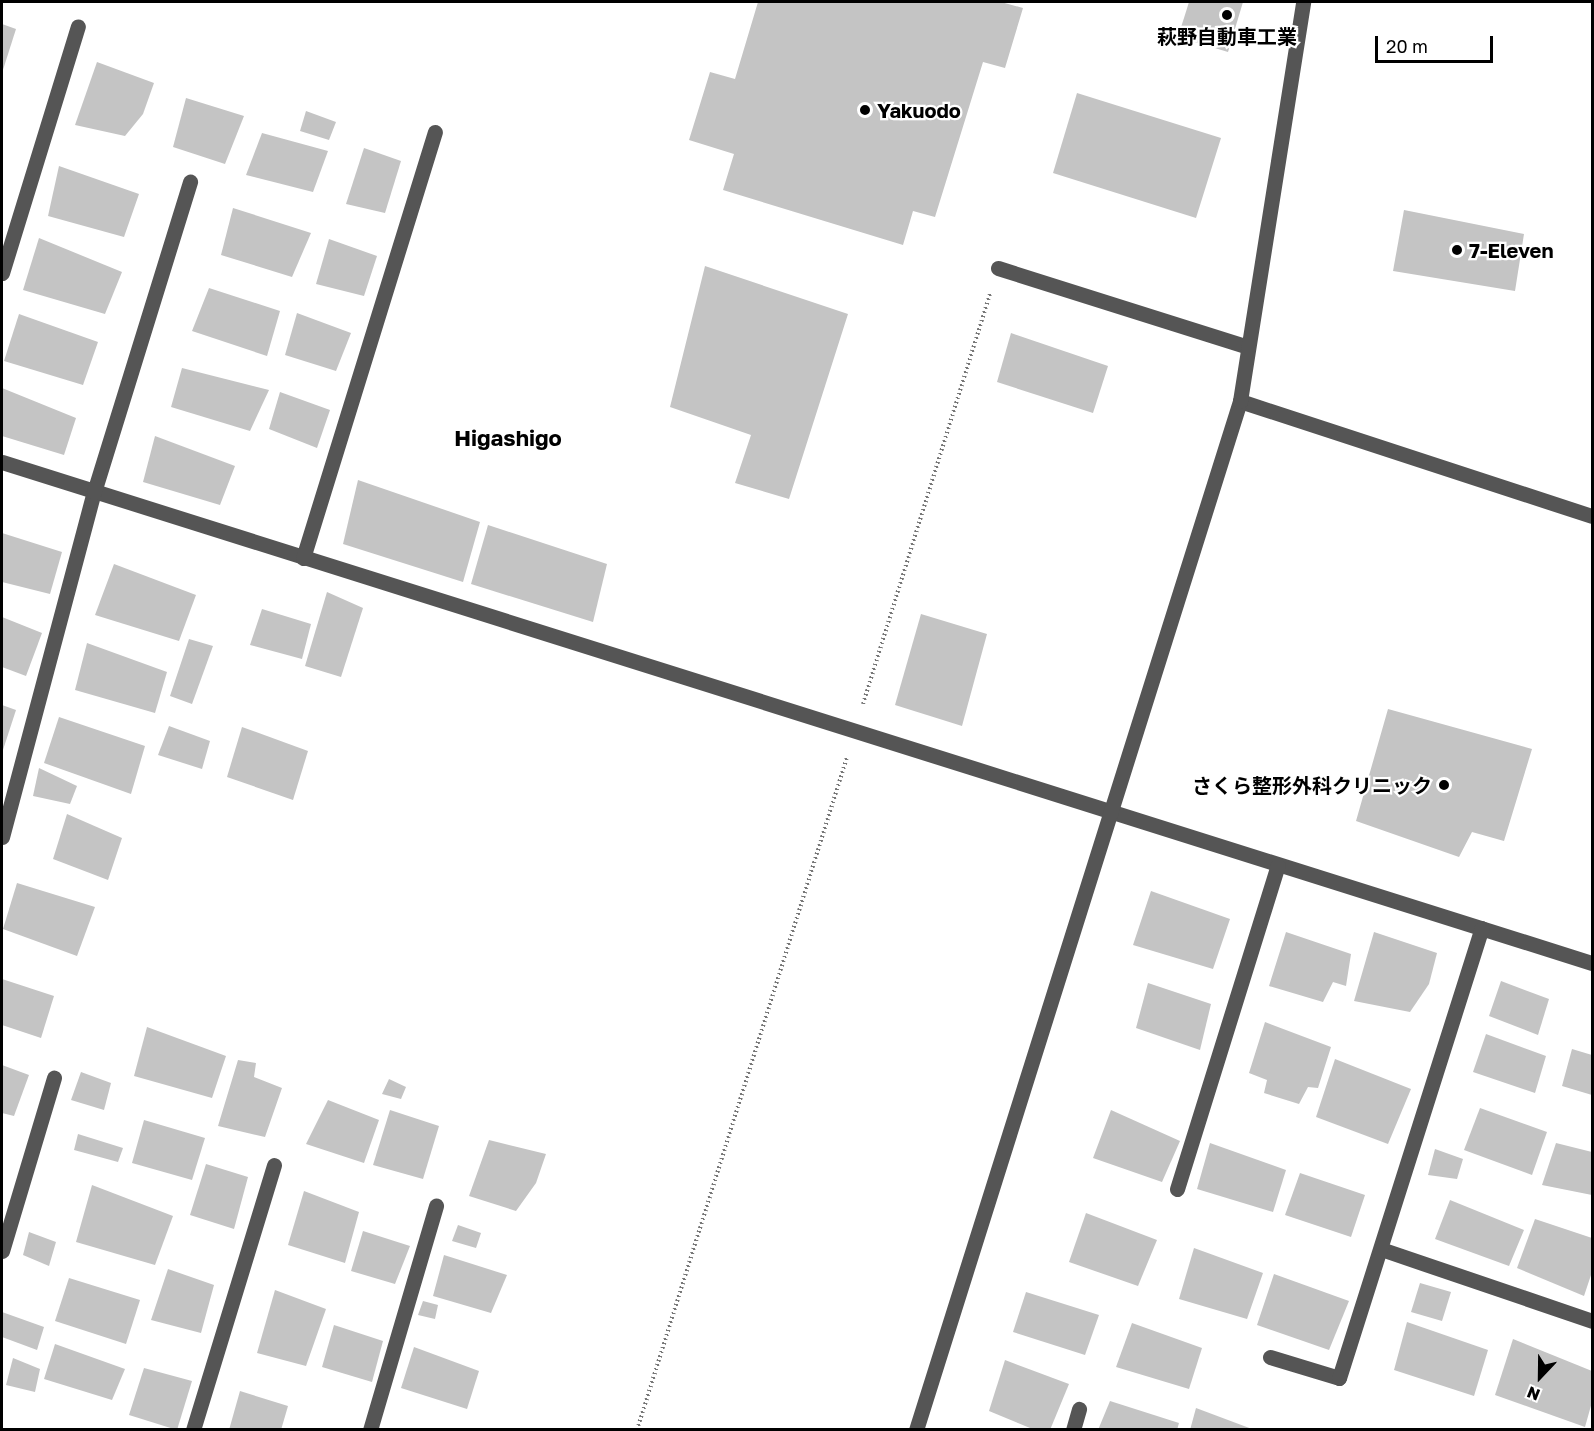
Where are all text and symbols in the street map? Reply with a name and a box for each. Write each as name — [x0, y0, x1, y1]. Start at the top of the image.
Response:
marker: 萩野自動車工業 — [1220, 8, 1234, 22]
place label: 萩野自動車工業 — [1157, 24, 1297, 48]
scale bar — [1378, 24, 1496, 62]
text: 20 m — [1386, 35, 1428, 57]
place label: Yakuodo — [877, 98, 961, 122]
marker: Yakuodo — [858, 103, 872, 117]
place label: 7-Eleven — [1469, 238, 1553, 262]
marker: 7-Eleven — [1450, 243, 1464, 257]
district label: Higashigo — [454, 425, 562, 451]
place label: さくら整形外科クリニック — [1192, 773, 1432, 797]
marker: さくら整形外科クリニック — [1437, 778, 1451, 792]
north arrow — [1510, 1347, 1570, 1407]
text: N — [1524, 1382, 1543, 1405]

